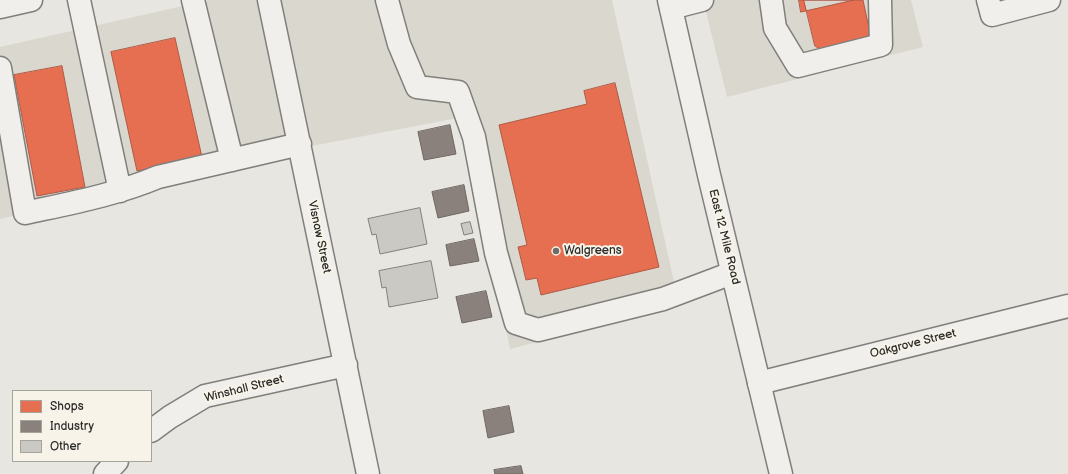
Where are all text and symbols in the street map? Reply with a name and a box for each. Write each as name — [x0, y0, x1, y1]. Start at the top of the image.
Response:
street label: East 12 Mile Road — [705, 188, 743, 286]
street label: Visnaw Street — [304, 199, 334, 275]
place label: Walgreens — [564, 244, 622, 258]
marker: Walgreens — [551, 246, 561, 256]
street label: Oakgrove Street — [868, 326, 958, 362]
street label: Winshall Street — [203, 372, 285, 406]
legend — [12, 390, 152, 462]
text: Shops — [50, 399, 84, 414]
text: Industry — [50, 419, 94, 434]
text: Other — [50, 439, 81, 454]

